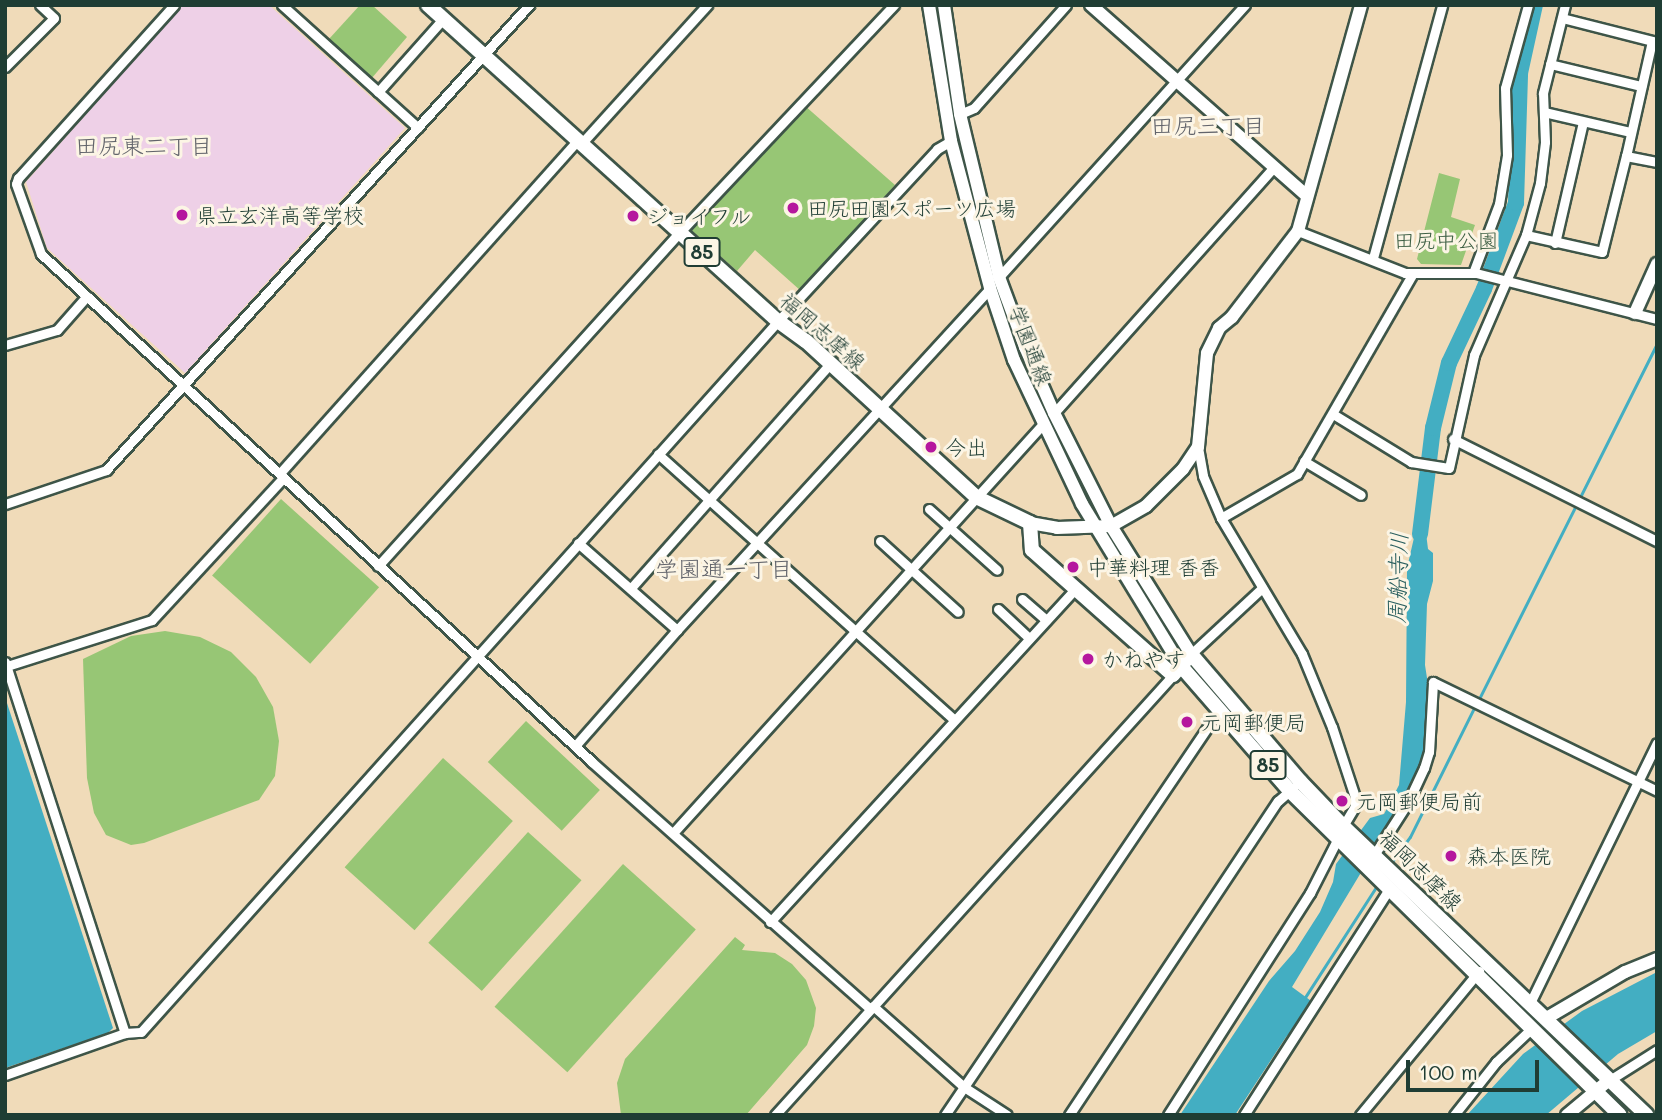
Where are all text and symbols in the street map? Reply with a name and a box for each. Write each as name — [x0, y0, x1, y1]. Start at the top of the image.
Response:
district label: 田尻三丁目 — [1151, 111, 1265, 139]
district label: 田尻東二丁目 — [75, 131, 213, 159]
place label: 田尻田園スポーツ広場 — [807, 195, 1017, 221]
marker: 田尻田園スポーツ広場 — [785, 200, 801, 216]
place label: 県立玄洋高等学校 — [196, 202, 364, 228]
place label: ジョイフル — [647, 203, 752, 229]
marker: 県立玄洋高等学校 — [174, 207, 190, 223]
marker: ジョイフル — [625, 208, 641, 224]
park label: 田尻中公園 — [1394, 227, 1498, 253]
road number: 85 — [683, 236, 721, 268]
street label: 福岡志摩線 — [775, 287, 871, 375]
street label: 学園通線 — [1004, 301, 1058, 389]
place label: 今出 — [945, 434, 987, 460]
marker: 今出 — [923, 439, 939, 455]
water label: 周船寺川 — [1382, 532, 1412, 624]
district label: 学園通一丁目 — [655, 554, 793, 582]
place label: 中華料理 香香 — [1087, 554, 1220, 580]
marker: 中華料理 香香 — [1065, 559, 1081, 575]
place label: かねやす — [1102, 646, 1186, 672]
marker: かねやす — [1080, 651, 1096, 667]
place label: 元岡郵便局 — [1201, 709, 1306, 735]
marker: 元岡郵便局 — [1179, 714, 1195, 730]
road number: 85 — [1249, 750, 1287, 780]
place label: 元岡郵便局前 — [1356, 788, 1482, 814]
marker: 元岡郵便局前 — [1334, 793, 1350, 809]
street label: 福岡志摩線 — [1374, 824, 1468, 916]
place label: 森本医院 — [1467, 843, 1551, 869]
marker: 森本医院 — [1441, 846, 1461, 866]
scale bar — [1410, 1046, 1543, 1090]
text: 100 m — [1419, 1058, 1478, 1085]

